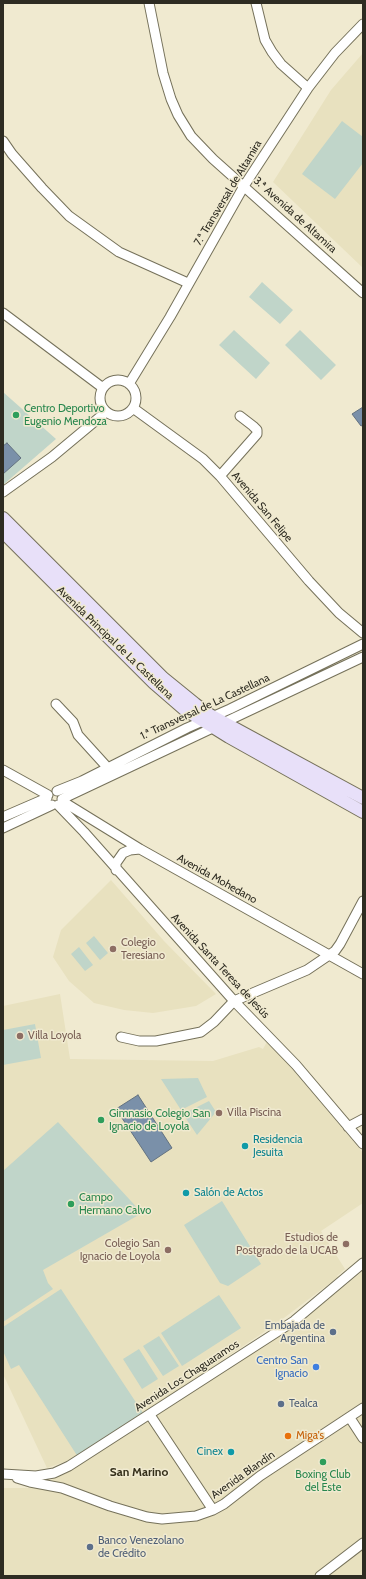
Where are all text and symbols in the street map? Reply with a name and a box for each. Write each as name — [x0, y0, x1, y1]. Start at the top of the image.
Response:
street label: 7.ª Transversal de Altamira — [191, 138, 265, 248]
street label: 3.ª Avenida de Altamira — [251, 174, 339, 256]
place label: Centro Deportivo Eugenio Mendoza — [24, 402, 107, 428]
marker: Centro Deportivo Eugenio Mendoza — [11, 410, 21, 420]
street label: Avenida San Felipe — [229, 469, 295, 545]
street label: Avenida Principal de La Castellana — [54, 584, 176, 702]
street label: 1.ª Transversal de La Castellana — [138, 671, 272, 743]
street label: Avenida Mohedano — [175, 851, 259, 907]
street label: Avenida Santa Teresa de Jesús — [168, 911, 272, 1021]
place label: Colegio Teresiano — [121, 936, 165, 962]
marker: Colegio Teresiano — [108, 944, 118, 954]
place label: Villa Loyola — [28, 1029, 81, 1043]
marker: Villa Loyola — [15, 1031, 25, 1041]
place label: Villa Piscina — [227, 1106, 281, 1120]
place label: Gimnasio Colegio San Ignacio de Loyola — [109, 1107, 210, 1133]
marker: Villa Piscina — [214, 1108, 224, 1118]
marker: Gimnasio Colegio San Ignacio de Loyola — [96, 1115, 106, 1125]
place label: Residencia Jesuita — [253, 1133, 302, 1159]
marker: Residencia Jesuita — [240, 1141, 250, 1151]
place label: Salón de Actos — [194, 1186, 263, 1200]
marker: Salón de Actos — [181, 1188, 191, 1198]
place label: Campo Hermano Calvo — [79, 1191, 151, 1217]
marker: Campo Hermano Calvo — [66, 1199, 76, 1209]
place label: Estudios de Postgrado de la UCAB — [236, 1231, 338, 1257]
place label: Colegio San Ignacio de Loyola — [80, 1237, 160, 1263]
marker: Estudios de Postgrado de la UCAB — [341, 1239, 351, 1249]
marker: Colegio San Ignacio de Loyola — [163, 1245, 173, 1255]
place label: Embajada de Argentina — [265, 1319, 325, 1345]
marker: Embajada de Argentina — [328, 1327, 338, 1337]
street label: Avenida Los Chaguaramos — [132, 1337, 242, 1415]
place label: Centro San Ignacio — [256, 1354, 308, 1380]
marker: Centro San Ignacio — [311, 1362, 321, 1372]
place label: Tealca — [289, 1397, 318, 1411]
marker: Tealca — [276, 1399, 286, 1409]
place label: Miga's — [296, 1429, 324, 1443]
marker: Miga's — [283, 1431, 293, 1441]
place label: Cinex — [197, 1445, 223, 1459]
marker: Cinex — [226, 1447, 236, 1457]
street label: Avenida Blandín — [209, 1448, 277, 1502]
marker: Boxing Club del Este — [318, 1457, 328, 1467]
district label: San Marino — [110, 1465, 168, 1479]
place label: Boxing Club del Este — [295, 1468, 351, 1494]
place label: Banco Venezolano de Crédito — [98, 1534, 184, 1560]
marker: Banco Venezolano de Crédito — [85, 1542, 95, 1552]

